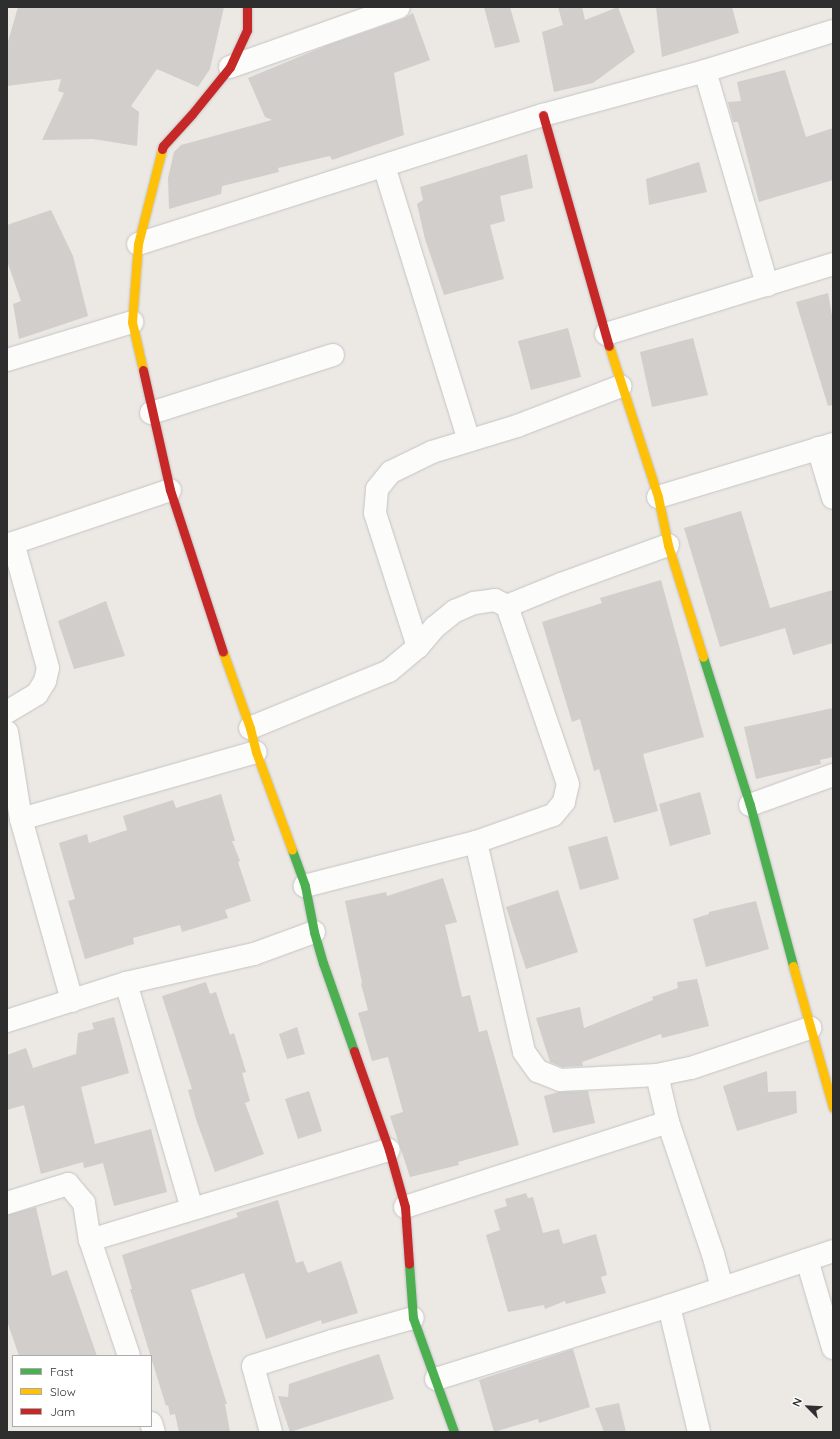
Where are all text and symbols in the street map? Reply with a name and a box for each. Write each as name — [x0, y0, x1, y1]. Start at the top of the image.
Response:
legend — [12, 1355, 152, 1427]
text: Fast — [50, 1364, 74, 1379]
text: Slow — [50, 1384, 76, 1399]
north arrow — [788, 1387, 828, 1427]
text: N — [789, 1396, 805, 1409]
text: Jam — [50, 1404, 75, 1419]

